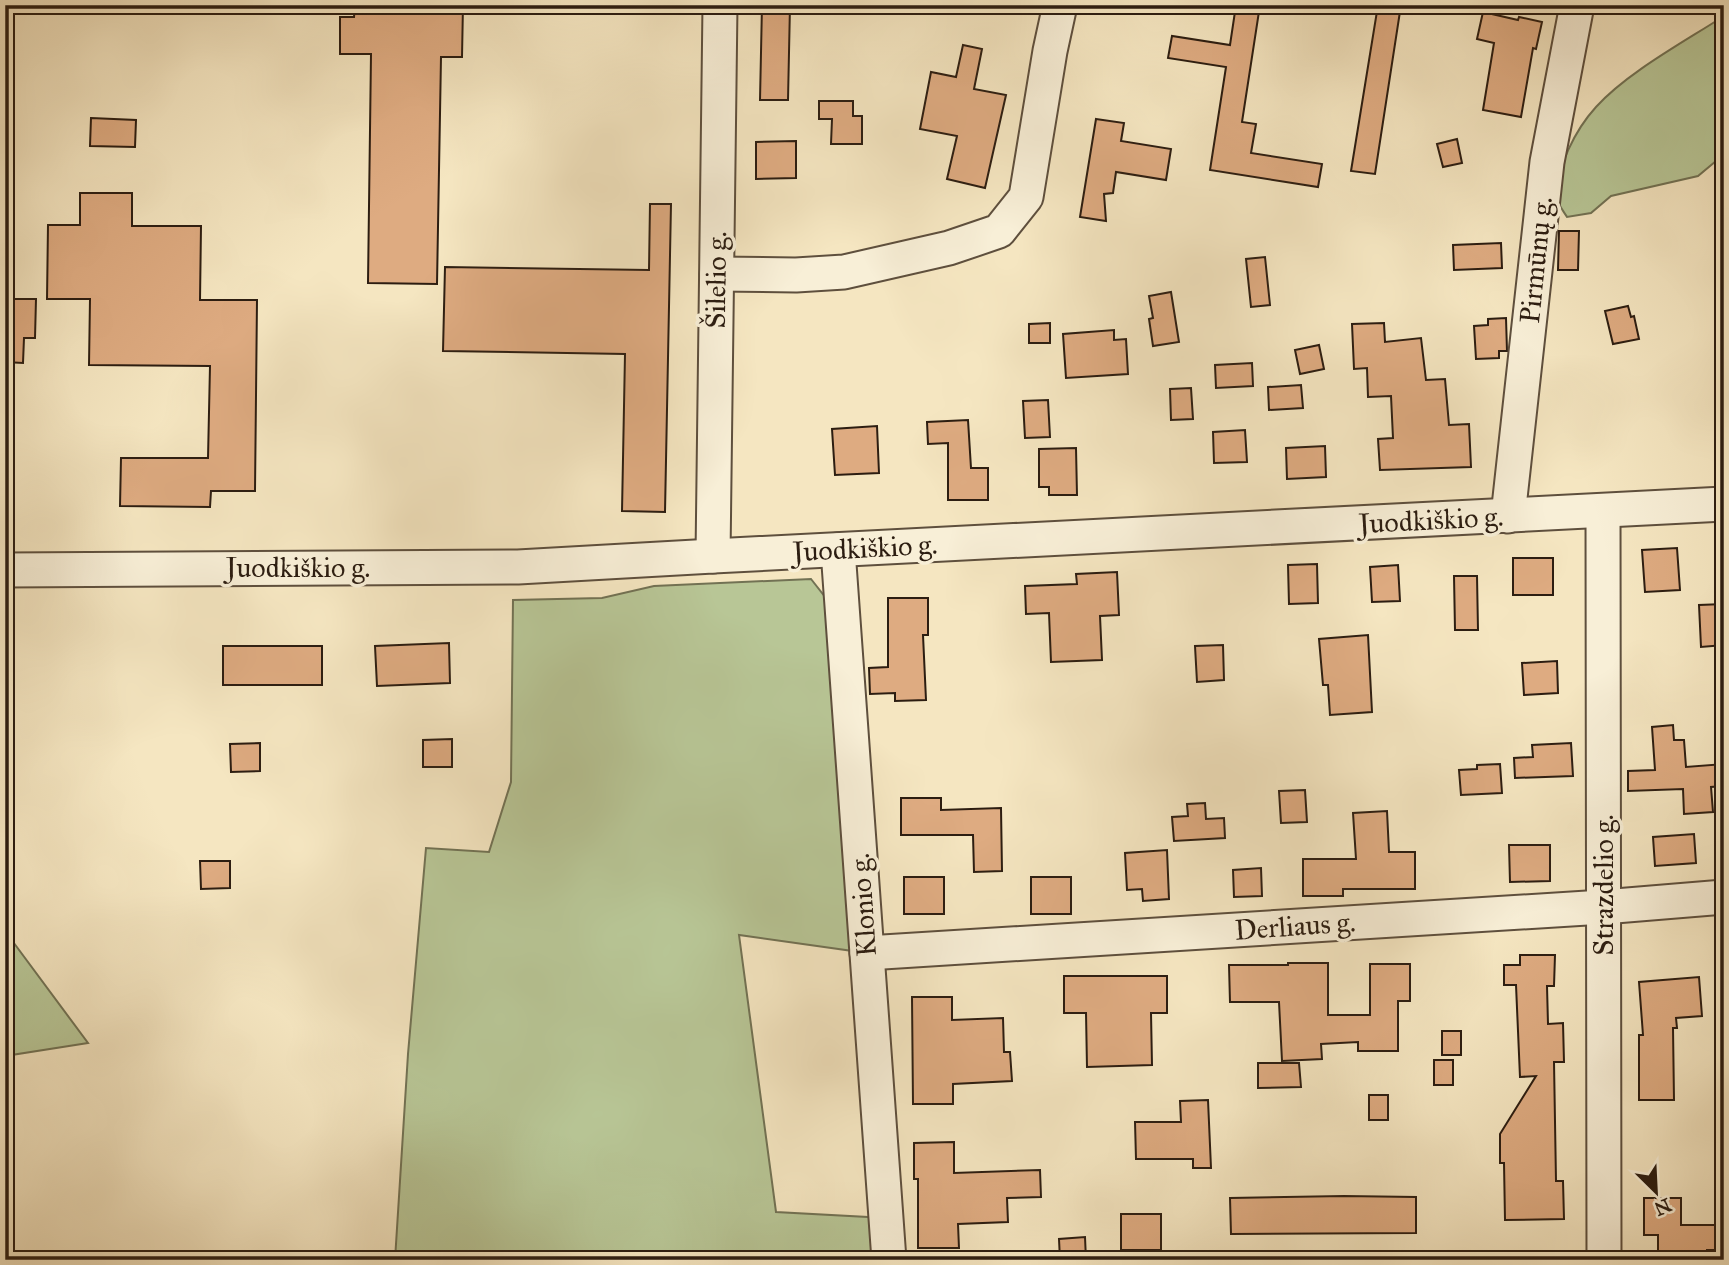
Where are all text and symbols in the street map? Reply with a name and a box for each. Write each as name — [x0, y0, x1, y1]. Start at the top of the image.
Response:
street label: Pirmūnų g. — [1512, 195, 1560, 325]
street label: Šilelio g. — [698, 231, 734, 329]
street label: Juodkiškio g. — [1355, 499, 1504, 541]
street label: Juodkiškio g. — [789, 527, 938, 569]
street label: Juodkiškio g. — [223, 550, 370, 585]
street label: Strazdelio g. — [1586, 814, 1621, 956]
street label: Klonio g. — [842, 852, 884, 958]
street label: Derliaus g. — [1233, 904, 1357, 948]
north arrow — [1620, 1156, 1690, 1226]
text: N — [1651, 1193, 1675, 1221]

